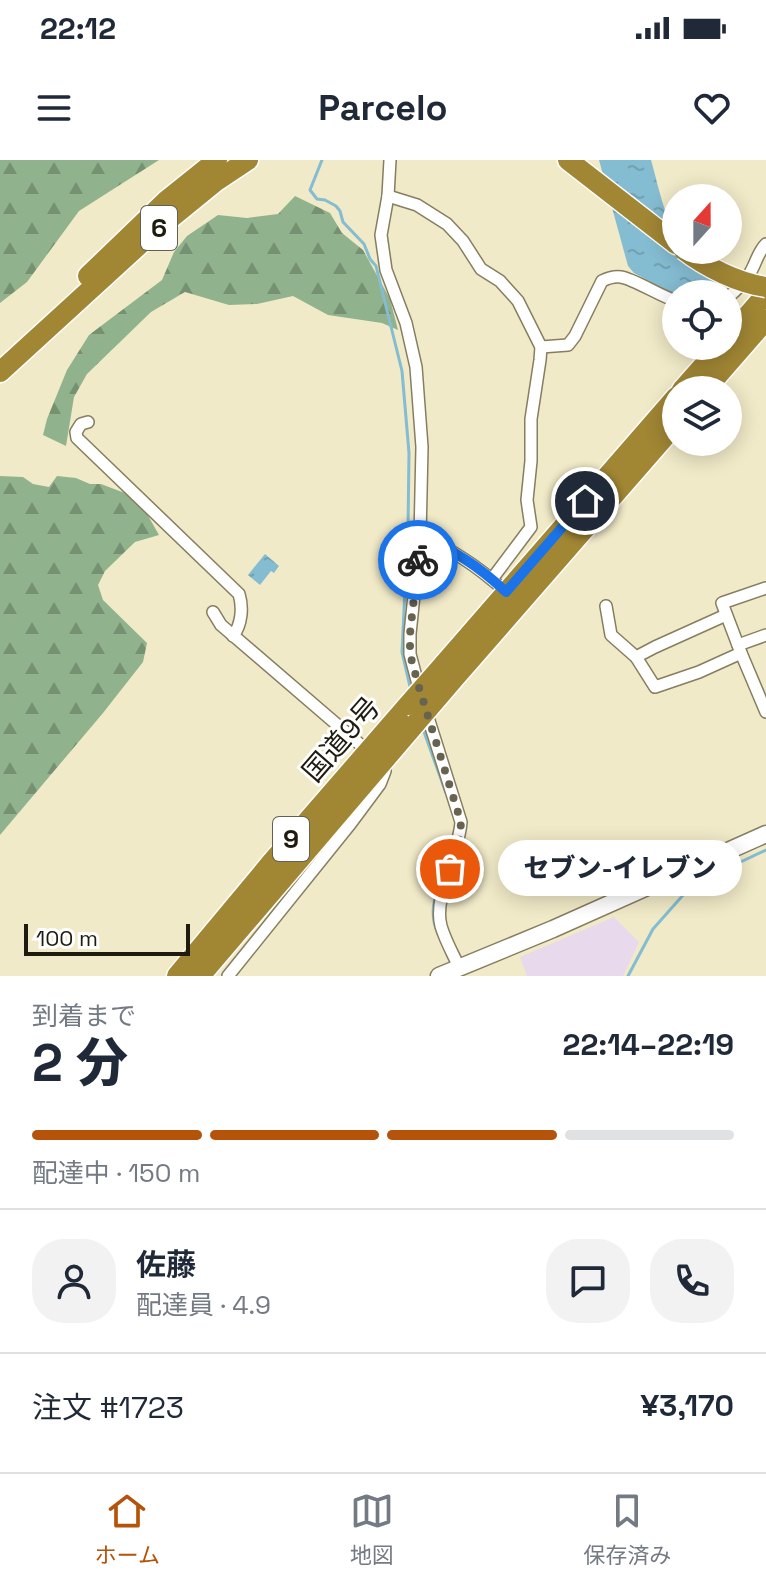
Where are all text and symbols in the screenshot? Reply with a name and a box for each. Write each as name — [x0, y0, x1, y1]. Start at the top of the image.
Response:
text: 22:12 — [40, 9, 116, 48]
text: Parcelo — [318, 85, 448, 131]
icon: menu — [32, 86, 76, 130]
icon: heart — [690, 86, 734, 130]
north arrow — [662, 184, 742, 264]
map controls — [662, 184, 742, 456]
road number: 6 — [141, 206, 177, 250]
button: locate — [662, 280, 742, 360]
button: layers — [662, 376, 742, 456]
pin — [551, 467, 619, 535]
icon: home — [563, 479, 607, 523]
courier — [378, 520, 458, 600]
icon: bike — [396, 538, 440, 582]
street label: 国道9号 — [294, 689, 388, 789]
road number: 9 — [273, 817, 309, 861]
pin — [416, 835, 484, 903]
callout: セブン-イレブン — [498, 841, 742, 897]
icon: bag — [428, 847, 472, 891]
text: セブン-イレブン — [523, 851, 717, 885]
scale bar — [24, 920, 190, 956]
text: 100 m — [36, 924, 98, 952]
text: 到着まで — [32, 999, 136, 1033]
text: 22:14–22:19 — [563, 1025, 734, 1064]
text: 2 分 — [32, 1030, 128, 1096]
text: 配達中 · 150 m — [32, 1156, 200, 1190]
button: person — [32, 1239, 116, 1323]
button: chat — [546, 1239, 630, 1323]
button: phone — [650, 1239, 734, 1323]
text: 佐藤 — [136, 1245, 196, 1284]
text: 配達員 · 4.9 — [136, 1288, 271, 1322]
text: ¥3,170 — [640, 1386, 734, 1425]
text: 注文 #1723 — [32, 1388, 184, 1427]
tab: ホーム — [95, 1489, 160, 1569]
tab: 地図 — [350, 1489, 394, 1569]
tab: 保存済み — [583, 1489, 671, 1569]

